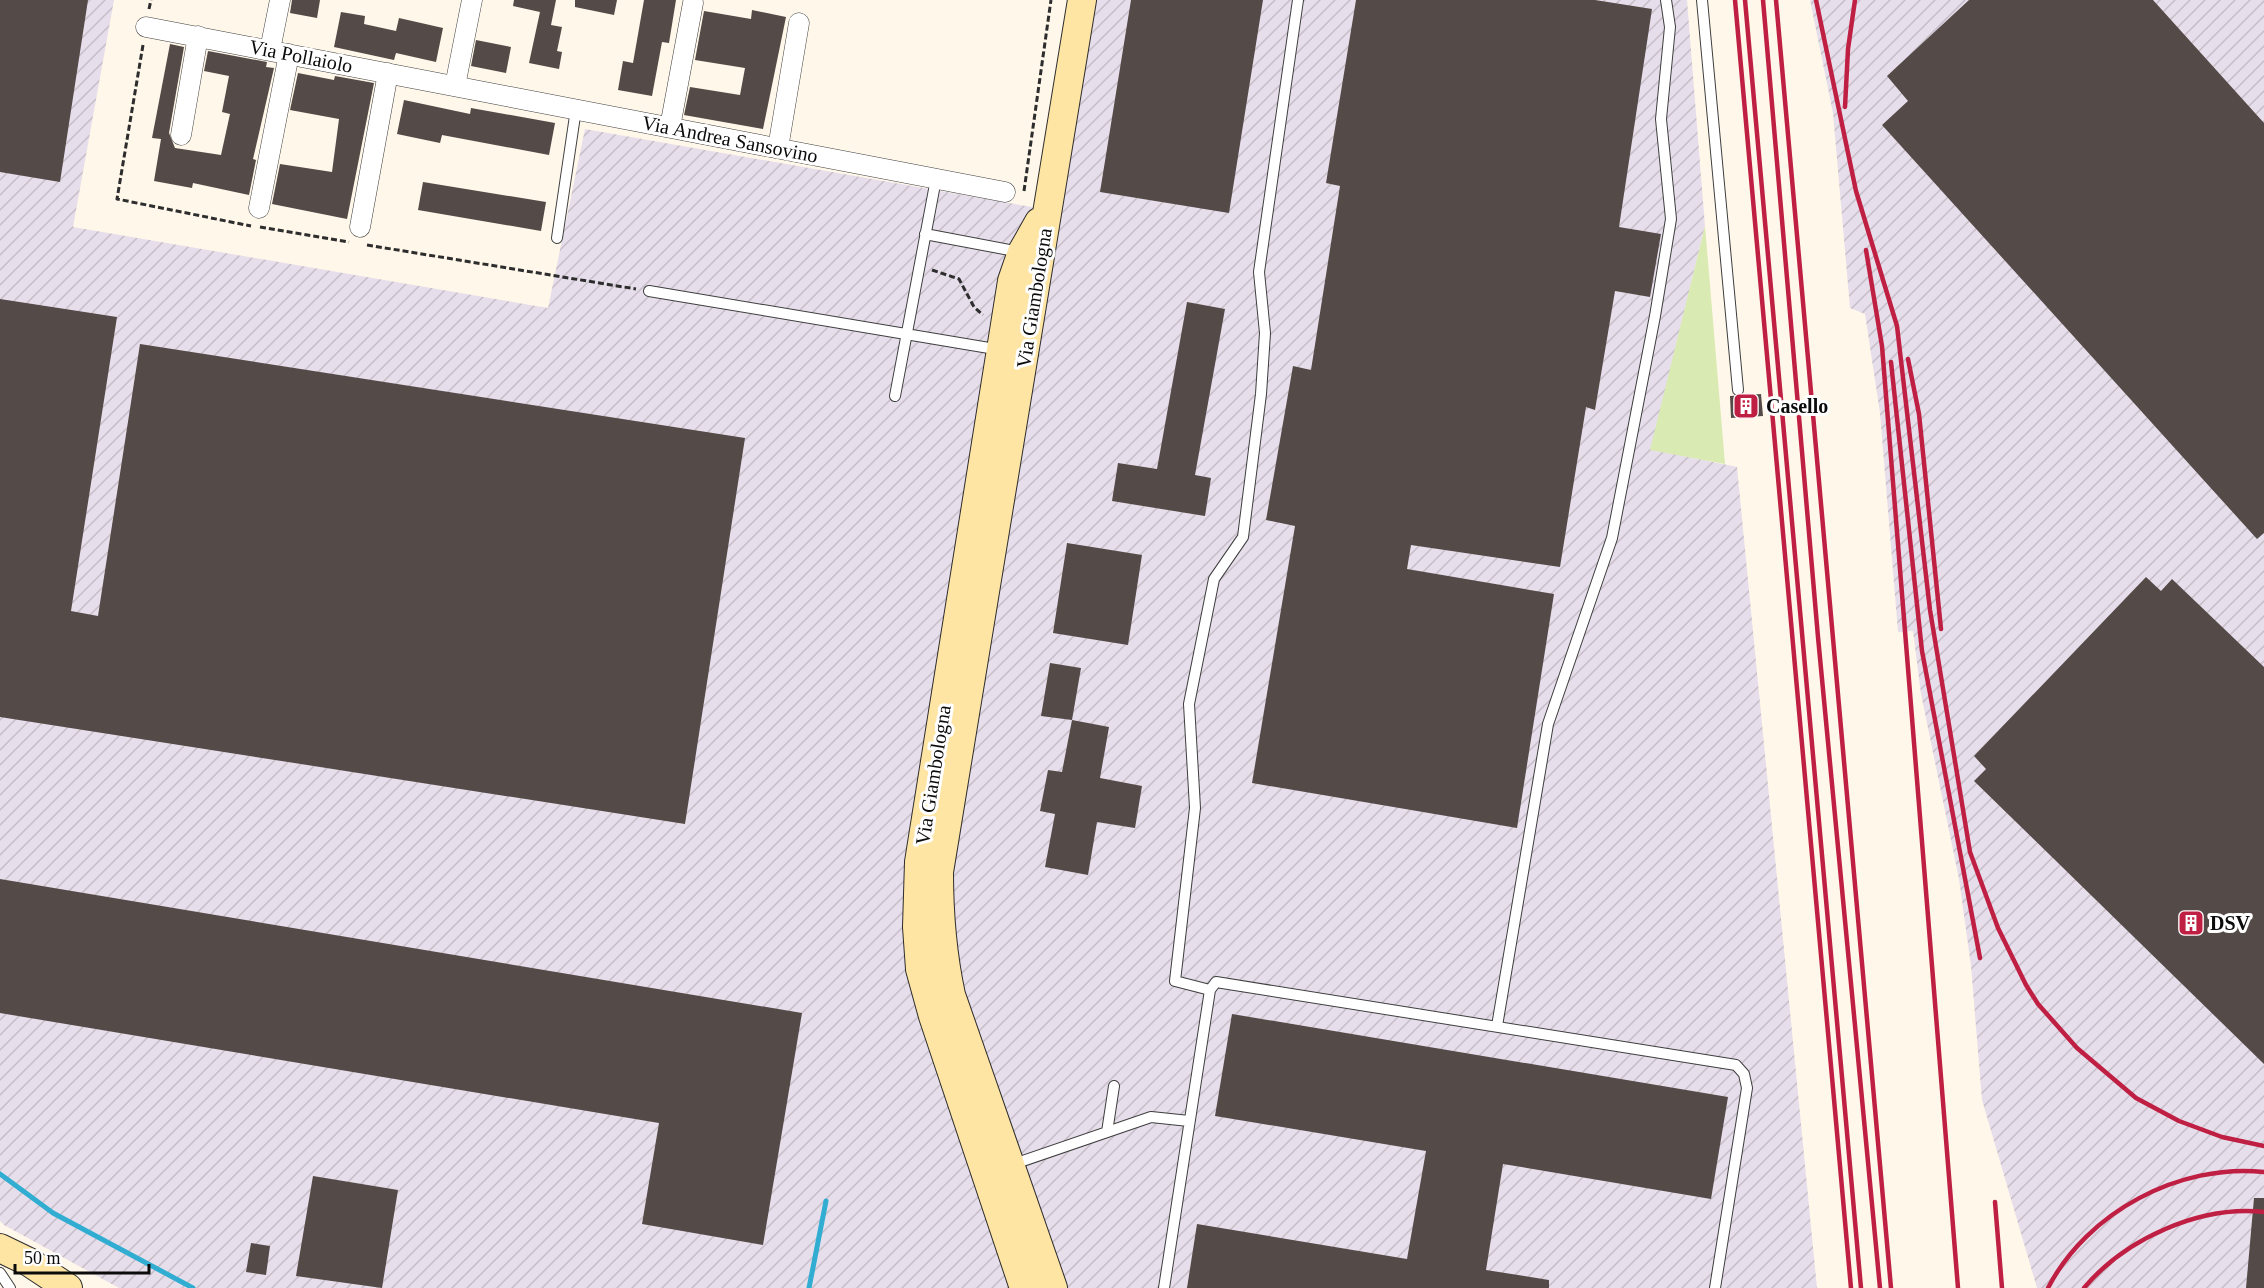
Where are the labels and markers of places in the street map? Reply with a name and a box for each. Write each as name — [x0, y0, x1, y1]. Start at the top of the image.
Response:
building icon: Casello — [1731, 391, 1761, 421]
place label: Casello — [1766, 395, 1828, 417]
building icon: DSV — [2176, 908, 2206, 938]
place label: DSV — [2210, 912, 2251, 934]

